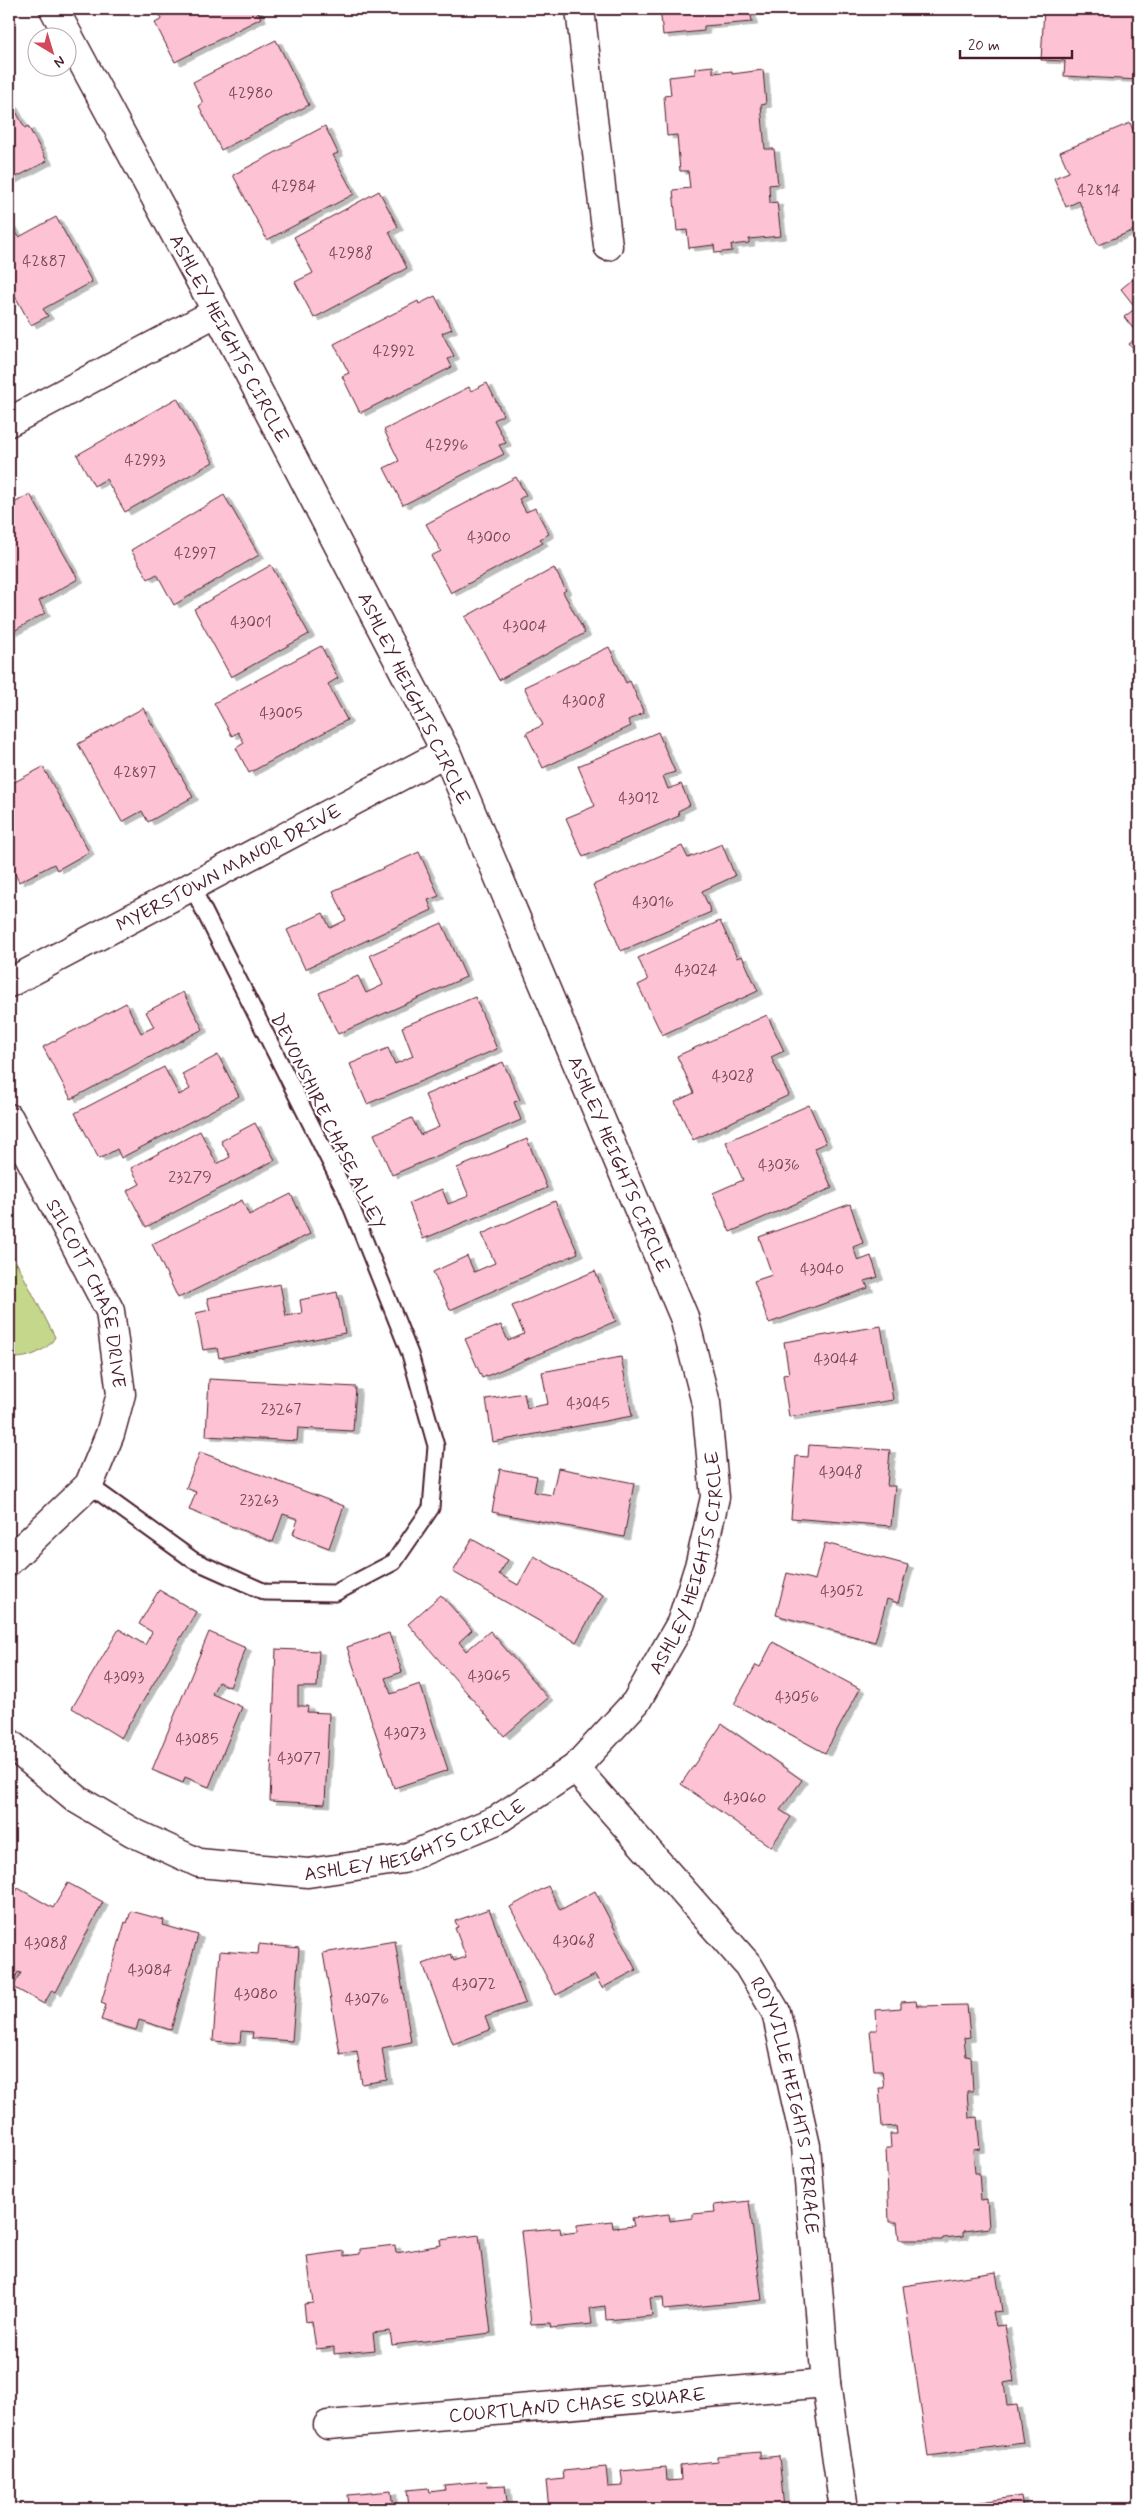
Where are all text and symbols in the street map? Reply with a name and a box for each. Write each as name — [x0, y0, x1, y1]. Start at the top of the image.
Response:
north arrow — [28, 28, 78, 78]
scale bar — [960, 28, 1073, 60]
text: 20 m — [968, 36, 1000, 56]
text: N — [50, 51, 69, 71]
house number: 42980 — [229, 83, 273, 104]
house number: 42984 — [272, 176, 317, 197]
house number: 42814 — [1077, 180, 1121, 201]
street label: ASHLEY HEIGHTS CIRCLE — [163, 230, 294, 447]
house number: 42988 — [329, 243, 373, 264]
house number: 42887 — [22, 251, 66, 272]
house number: 42992 — [373, 341, 415, 362]
house number: 42996 — [426, 435, 469, 456]
house number: 42993 — [125, 450, 166, 471]
house number: 43000 — [467, 527, 511, 548]
house number: 42997 — [174, 543, 216, 564]
street label: ASHLEY HEIGHTS CIRCLE — [351, 588, 476, 809]
house number: 43001 — [230, 612, 272, 633]
house number: 43004 — [503, 616, 547, 637]
house number: 43008 — [562, 691, 606, 712]
house number: 43005 — [259, 703, 303, 724]
house number: 42897 — [114, 762, 156, 783]
house number: 43012 — [618, 788, 660, 809]
street label: MYERSTOWN MANOR DRIVE — [112, 799, 346, 938]
house number: 43016 — [632, 892, 674, 913]
house number: 43024 — [674, 960, 718, 981]
street label: DEVONSHIRE CHASE ALLEY — [264, 1009, 391, 1234]
street label: ASHLEY HEIGHTS CIRCLE — [562, 1052, 676, 1277]
house number: 43028 — [712, 1066, 754, 1087]
house number: 43036 — [758, 1155, 800, 1176]
house number: 23279 — [168, 1167, 212, 1188]
street label: SILCOTT CHASE DRIVE — [40, 1195, 131, 1390]
house number: 43040 — [800, 1259, 844, 1280]
house number: 43044 — [814, 1349, 859, 1370]
house number: 43045 — [566, 1393, 610, 1414]
house number: 23267 — [261, 1399, 301, 1420]
street label: ASHLEY HEIGHTS CIRCLE — [644, 1450, 729, 1679]
house number: 43048 — [819, 1462, 863, 1483]
house number: 23263 — [239, 1490, 279, 1511]
house number: 43052 — [820, 1581, 864, 1602]
house number: 43065 — [468, 1666, 510, 1687]
house number: 43093 — [104, 1667, 144, 1688]
house number: 43056 — [775, 1687, 819, 1708]
house number: 43073 — [384, 1723, 426, 1744]
house number: 43085 — [175, 1729, 219, 1750]
house number: 43077 — [277, 1748, 321, 1769]
house number: 43060 — [723, 1788, 767, 1809]
street label: ASHLEY HEIGHTS CIRCLE — [302, 1794, 531, 1887]
house number: 43068 — [553, 1931, 595, 1952]
house number: 43088 — [24, 1933, 68, 1954]
house number: 43084 — [128, 1960, 173, 1981]
street label: ROYVILLE HEIGHTS TERRACE — [744, 1972, 824, 2235]
house number: 43072 — [452, 1974, 496, 1995]
house number: 43080 — [234, 1984, 278, 2005]
house number: 43076 — [345, 1989, 389, 2010]
street label: COURTLAND CHASE SQUARE — [448, 2382, 707, 2429]

